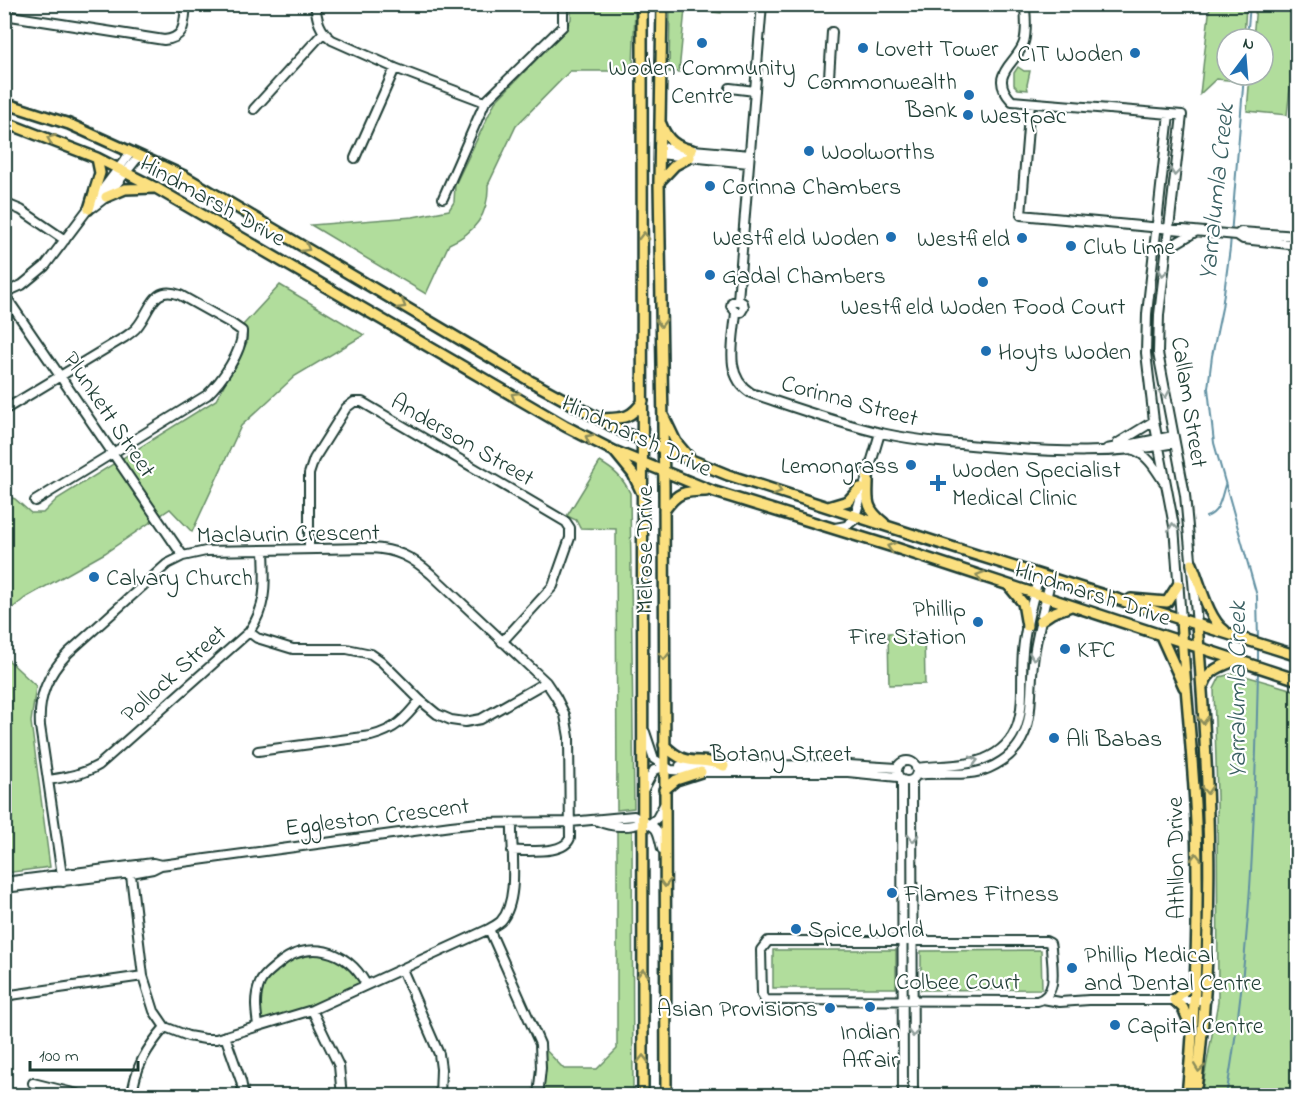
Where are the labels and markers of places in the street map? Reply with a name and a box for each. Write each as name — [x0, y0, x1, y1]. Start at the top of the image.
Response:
place label: Lovett Tower — [875, 33, 999, 68]
marker: Woden Community Centre — [695, 36, 709, 50]
place label: CIT Woden — [1017, 38, 1123, 73]
marker: Lovett Tower — [856, 41, 870, 55]
marker: CIT Woden — [1128, 46, 1142, 60]
place label: Woden Community Centre — [608, 52, 796, 115]
place label: Commonwealth Bank — [807, 66, 957, 129]
marker: Commonwealth Bank — [962, 88, 976, 102]
place label: Westpac — [980, 100, 1067, 135]
marker: Westpac — [961, 108, 975, 122]
place label: Woolworths — [821, 136, 935, 171]
marker: Woolworths — [802, 144, 816, 158]
place label: Corinna Chambers — [722, 171, 901, 206]
marker: Corinna Chambers — [703, 179, 717, 193]
place label: Westfield Woden — [712, 222, 879, 257]
place label: Westfield — [917, 223, 1010, 258]
marker: Westfield Woden — [884, 230, 898, 244]
marker: Westfield — [1015, 231, 1029, 245]
place label: Club Lime — [1083, 231, 1175, 266]
marker: Club Lime — [1064, 239, 1078, 253]
place label: Gadal Chambers — [722, 260, 886, 295]
marker: Gadal Chambers — [703, 268, 717, 282]
marker: Westfield Woden Food Court — [976, 275, 990, 289]
place label: Westfield Woden Food Court — [840, 291, 1126, 326]
place label: Hoyts Woden — [998, 336, 1131, 372]
marker: Hoyts Woden — [979, 344, 993, 358]
place label: Lemongrass — [781, 450, 899, 485]
place label: Woden Specialist Medical Clinic — [952, 454, 1121, 517]
marker: Lemongrass — [904, 458, 918, 472]
marker: Woden Specialist Medical Clinic — [929, 474, 947, 492]
place label: Calvary Church — [106, 562, 253, 598]
marker: Calvary Church — [87, 570, 101, 584]
place label: Phillip Fire Station — [848, 593, 966, 656]
marker: Phillip Fire Station — [971, 615, 985, 629]
place label: KFC — [1077, 634, 1115, 669]
marker: KFC — [1058, 642, 1072, 656]
place label: Ali Babas — [1066, 723, 1162, 758]
marker: Ali Babas — [1047, 731, 1061, 745]
place label: Flames Fitness — [903, 878, 1059, 913]
marker: Flames Fitness — [885, 886, 899, 900]
place label: Spice World — [808, 914, 925, 949]
marker: Spice World — [789, 922, 803, 936]
place label: Phillip Medical and Dental Centre — [1084, 939, 1262, 1002]
marker: Phillip Medical and Dental Centre — [1065, 961, 1079, 975]
place label: Asian Provisions — [657, 993, 818, 1028]
marker: Indian Affair — [863, 1000, 877, 1014]
marker: Asian Provisions — [823, 1001, 837, 1015]
place label: Capital Centre — [1127, 1010, 1264, 1045]
place label: Indian Affair — [840, 1016, 900, 1079]
marker: Capital Centre — [1108, 1018, 1122, 1032]

